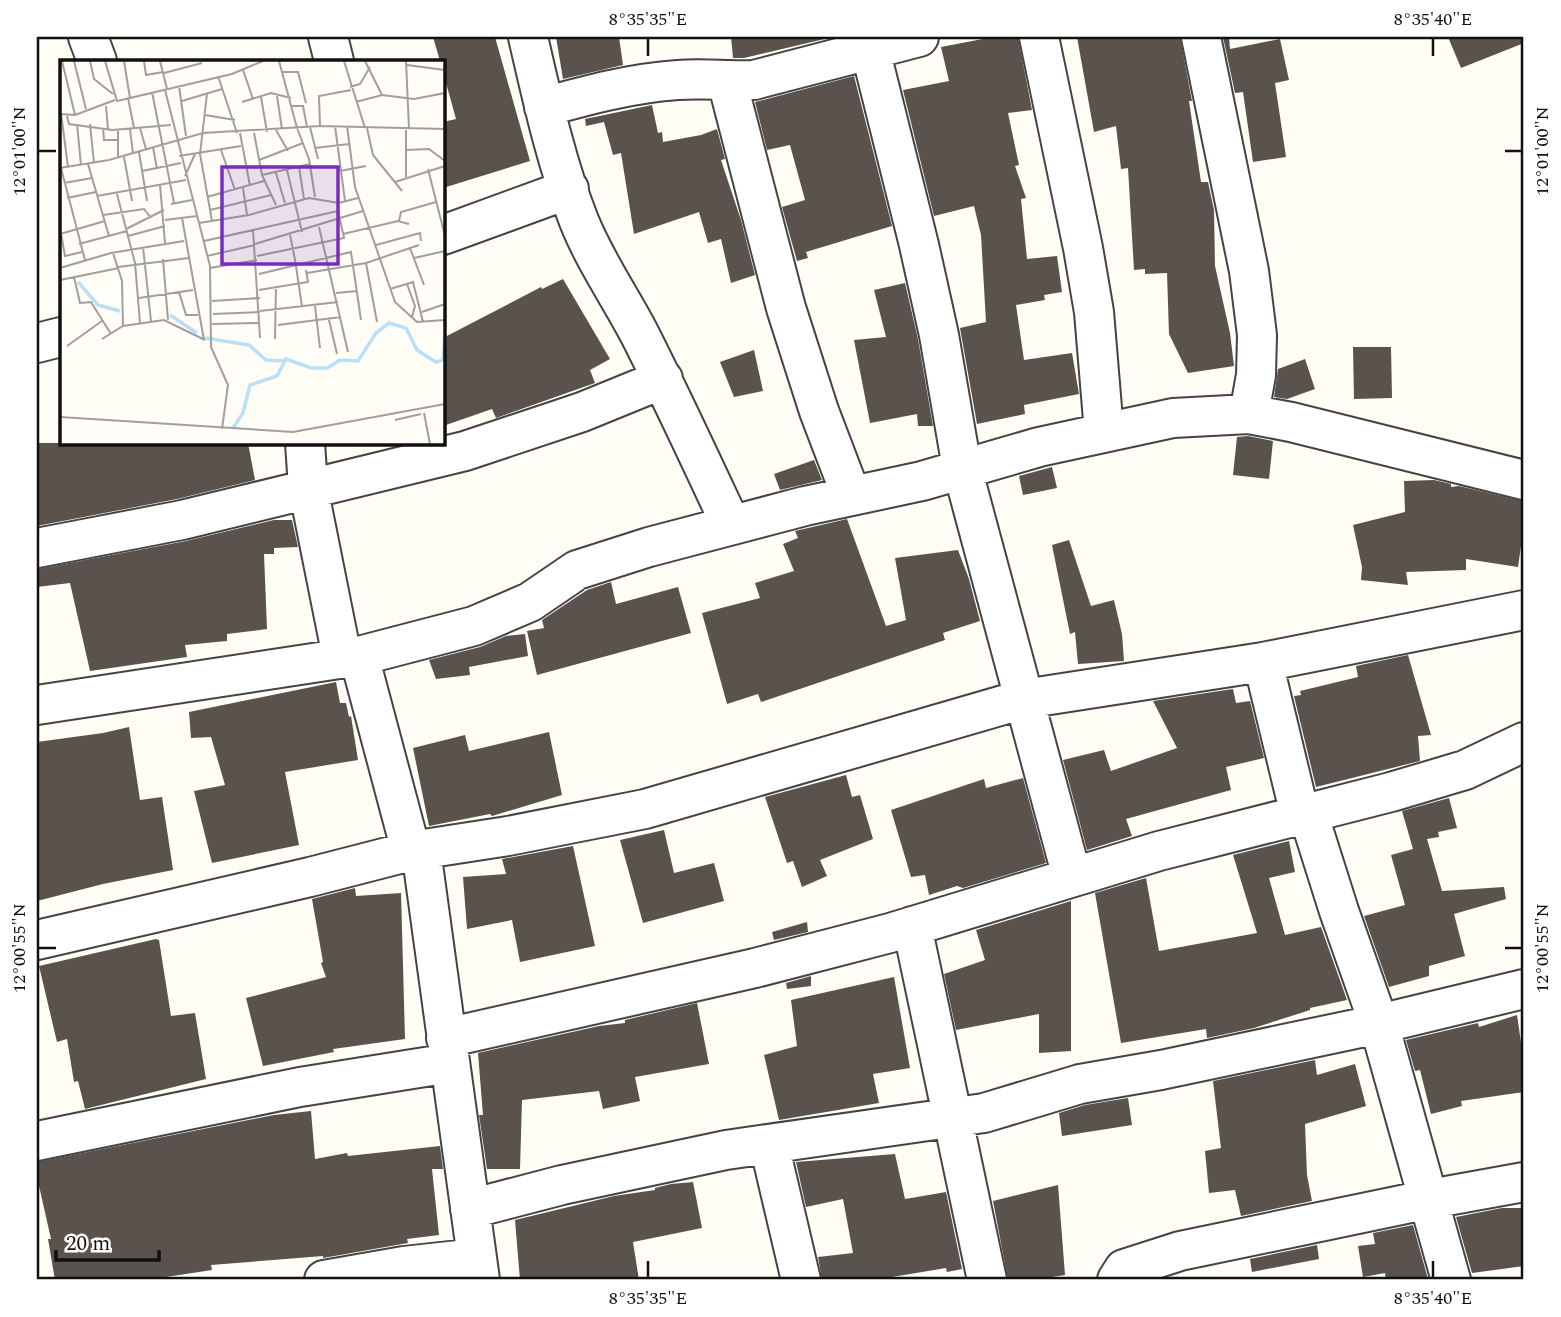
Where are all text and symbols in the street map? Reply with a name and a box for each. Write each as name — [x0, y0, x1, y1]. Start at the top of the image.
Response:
text: 8°35'35"E — [609, 6, 687, 33]
text: 8°35'40"E — [1394, 6, 1472, 33]
inset map — [60, 60, 444, 444]
text: 12°01'00"N — [6, 106, 33, 196]
text: 12°01'00"N — [1529, 106, 1556, 196]
text: 12°00'55"N — [6, 903, 33, 993]
text: 12°00'55"N — [1529, 903, 1556, 993]
scale bar — [56, 1219, 159, 1263]
text: 20 m — [66, 1228, 110, 1260]
text: 8°35'35"E — [609, 1285, 687, 1312]
text: 8°35'40"E — [1394, 1285, 1472, 1312]

